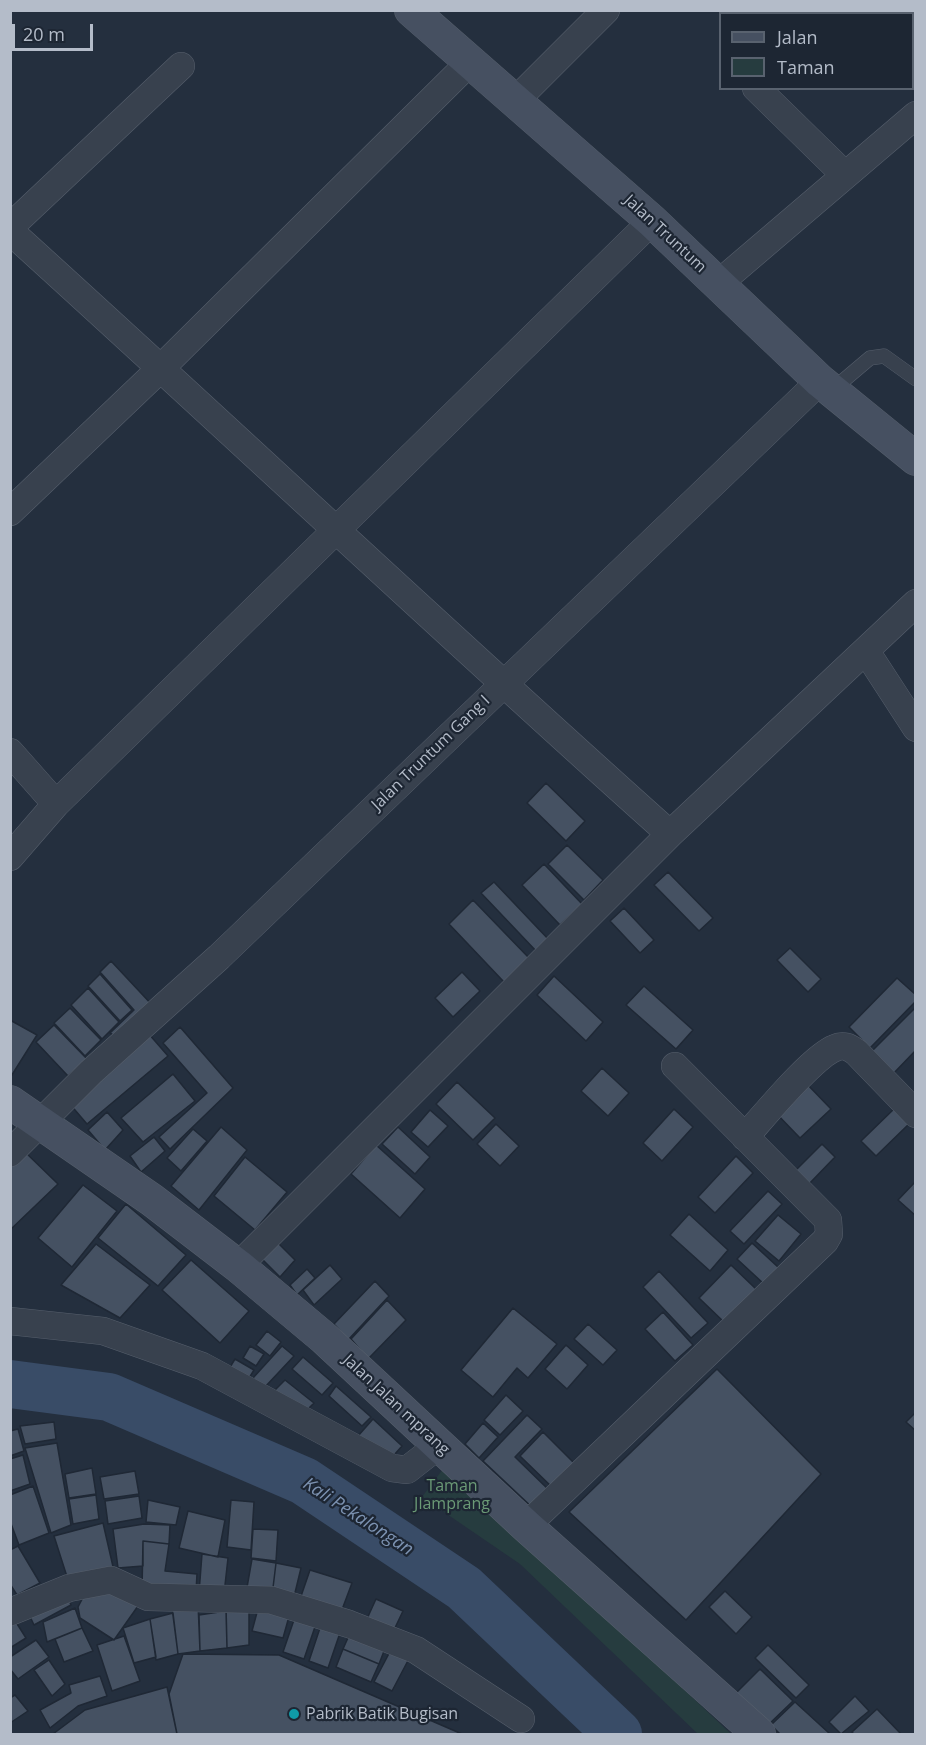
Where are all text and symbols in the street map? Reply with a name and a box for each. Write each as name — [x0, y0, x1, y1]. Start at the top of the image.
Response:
scale bar — [15, 12, 96, 50]
legend — [719, 12, 914, 90]
text: 20 m — [23, 22, 65, 46]
text: Jalan — [777, 25, 817, 49]
text: Taman — [777, 55, 835, 79]
street label: Jalan Truntum — [620, 191, 710, 277]
street label: Jalan Truntum Gang I — [368, 691, 494, 815]
street label: Jalan Jalan mprang — [339, 1351, 453, 1459]
water label: Kali Pekalongan — [299, 1473, 417, 1561]
park label: Taman Jlamprang — [414, 1476, 490, 1514]
place label: Pabrik Batik Bugisan — [306, 1704, 458, 1724]
marker: Pabrik Batik Bugisan — [287, 1707, 301, 1721]

